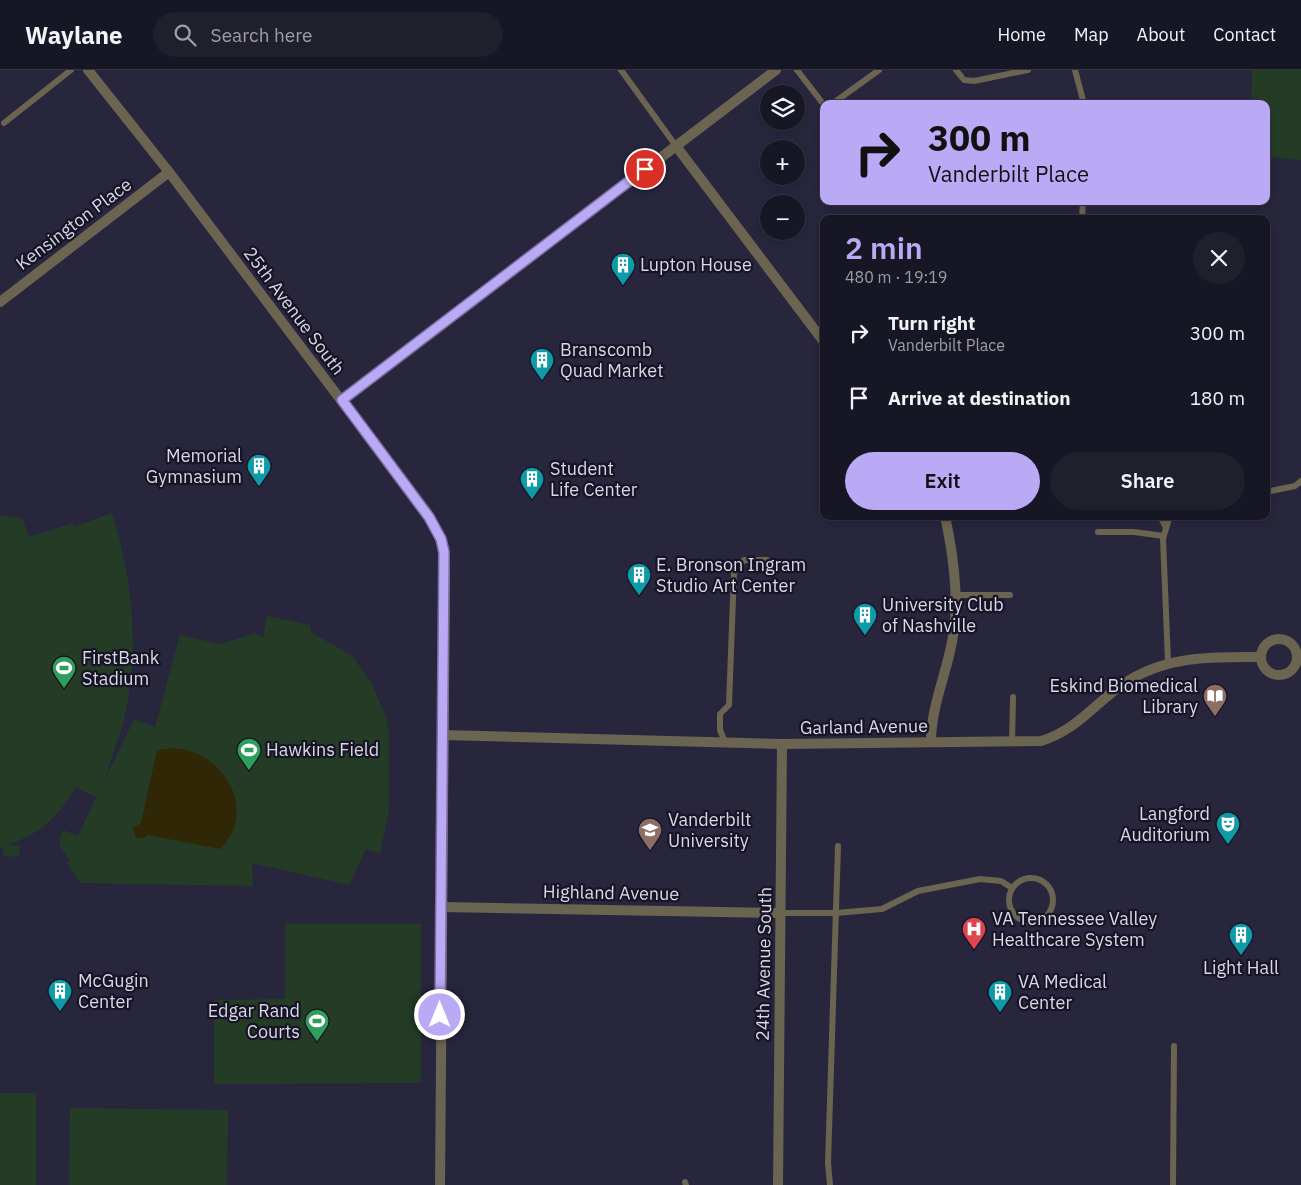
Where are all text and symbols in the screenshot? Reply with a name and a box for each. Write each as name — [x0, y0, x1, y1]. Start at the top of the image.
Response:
search box — [153, 12, 503, 57]
text: Waylane — [25, 19, 123, 51]
icon: search — [171, 21, 199, 49]
text: Search here — [211, 23, 312, 47]
text: Home — [998, 23, 1046, 46]
text: Map — [1074, 23, 1109, 46]
text: About — [1137, 23, 1185, 46]
text: Contact — [1213, 23, 1276, 46]
map controls — [760, 85, 805, 240]
button: layers — [760, 85, 805, 130]
text: 300 m — [928, 115, 1031, 161]
icon: right — [845, 120, 910, 185]
button: + — [760, 140, 805, 185]
pin — [624, 148, 666, 190]
icon: arrive — [631, 155, 659, 183]
text: Vanderbilt Place — [928, 159, 1089, 188]
street label: Kensington Place — [11, 172, 136, 275]
button: − — [760, 195, 805, 240]
text: 2 min — [845, 228, 923, 267]
button: close — [1193, 232, 1245, 284]
street label: 25th Avenue South — [239, 242, 350, 379]
building icon: Lupton House — [610, 252, 636, 286]
place label: Lupton House — [640, 253, 752, 276]
text: 480 m · 19:19 — [845, 267, 947, 287]
text: Turn right — [888, 311, 975, 335]
icon: right — [845, 319, 873, 347]
text: 300 m — [1190, 321, 1245, 345]
text: Vanderbilt Place — [888, 335, 1005, 355]
place label: Branscomb Quad Market — [560, 338, 663, 382]
building icon: Branscomb Quad Market — [529, 347, 555, 381]
icon: arrive — [845, 384, 873, 412]
text: Arrive at destination — [888, 386, 1071, 410]
text: 180 m — [1190, 386, 1245, 410]
place label: Memorial Gymnasium — [146, 444, 242, 488]
button: Exit — [845, 452, 1040, 510]
button: Share — [1050, 452, 1245, 510]
building icon: Memorial Gymnasium — [246, 453, 272, 487]
place label: Student Life Center — [550, 457, 638, 501]
building icon: Student Life Center — [519, 466, 545, 500]
place label: E. Bronson Ingram Studio Art Center — [656, 553, 806, 597]
building icon: E. Bronson Ingram Studio Art Center — [626, 562, 652, 596]
place label: University Club of Nashville — [882, 593, 1004, 637]
building icon: University Club of Nashville — [852, 602, 878, 636]
place label: FirstBank Stadium — [82, 646, 160, 690]
sports icon: FirstBank Stadium — [51, 655, 77, 689]
place label: Eskind Biomedical Library — [1049, 674, 1198, 718]
library icon: Eskind Biomedical Library — [1202, 683, 1228, 717]
street label: Garland Avenue — [800, 714, 928, 739]
sports icon: Hawkins Field — [236, 737, 262, 771]
place label: Hawkins Field — [266, 738, 379, 761]
place label: Langford Auditorium — [1120, 802, 1210, 846]
place label: Vanderbilt University — [668, 808, 751, 852]
theatre icon: Langford Auditorium — [1215, 811, 1241, 845]
school or university icon: Vanderbilt University — [637, 817, 663, 851]
street label: Highland Avenue — [543, 880, 680, 905]
street label: 24th Avenue South — [751, 887, 776, 1041]
place label: VA Tennessee Valley Healthcare System — [992, 907, 1157, 951]
hospital icon: VA Tennessee Valley Healthcare System — [961, 916, 987, 950]
building icon: Light Hall — [1228, 922, 1254, 956]
place label: Light Hall — [1203, 956, 1279, 979]
place label: McGugin Center — [78, 969, 149, 1013]
place label: VA Medical Center — [1018, 970, 1107, 1014]
building icon: McGugin Center — [47, 978, 73, 1012]
building icon: VA Medical Center — [987, 979, 1013, 1013]
position arrow — [413, 988, 465, 1040]
place label: Edgar Rand Courts — [208, 999, 300, 1043]
sports icon: Edgar Rand Courts — [304, 1008, 330, 1042]

